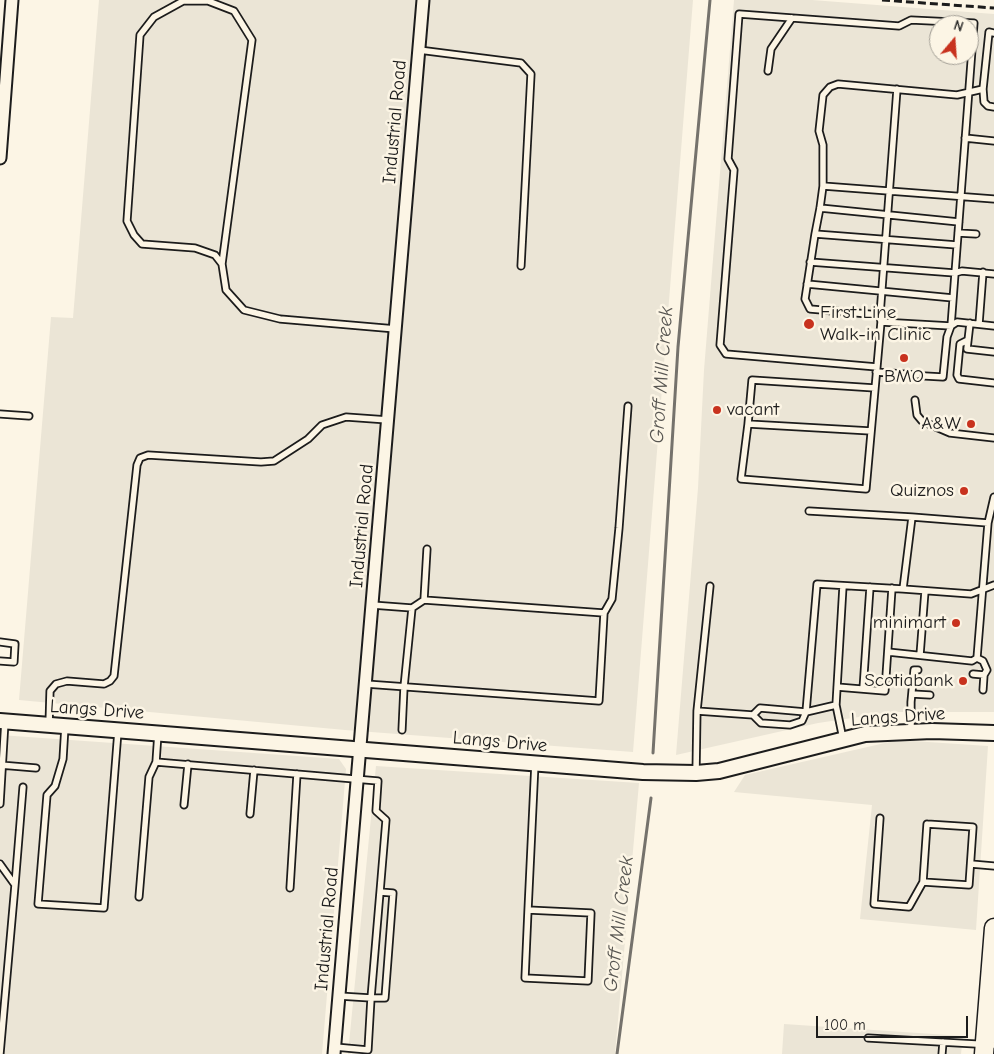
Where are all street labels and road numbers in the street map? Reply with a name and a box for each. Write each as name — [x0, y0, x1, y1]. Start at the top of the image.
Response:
street label: Industrial Road — [378, 59, 412, 185]
street label: Industrial Road — [345, 463, 379, 589]
street label: Langs Drive — [49, 695, 145, 725]
street label: Langs Drive — [850, 702, 946, 732]
street label: Langs Drive — [452, 727, 548, 757]
street label: Industrial Road — [310, 866, 344, 992]

